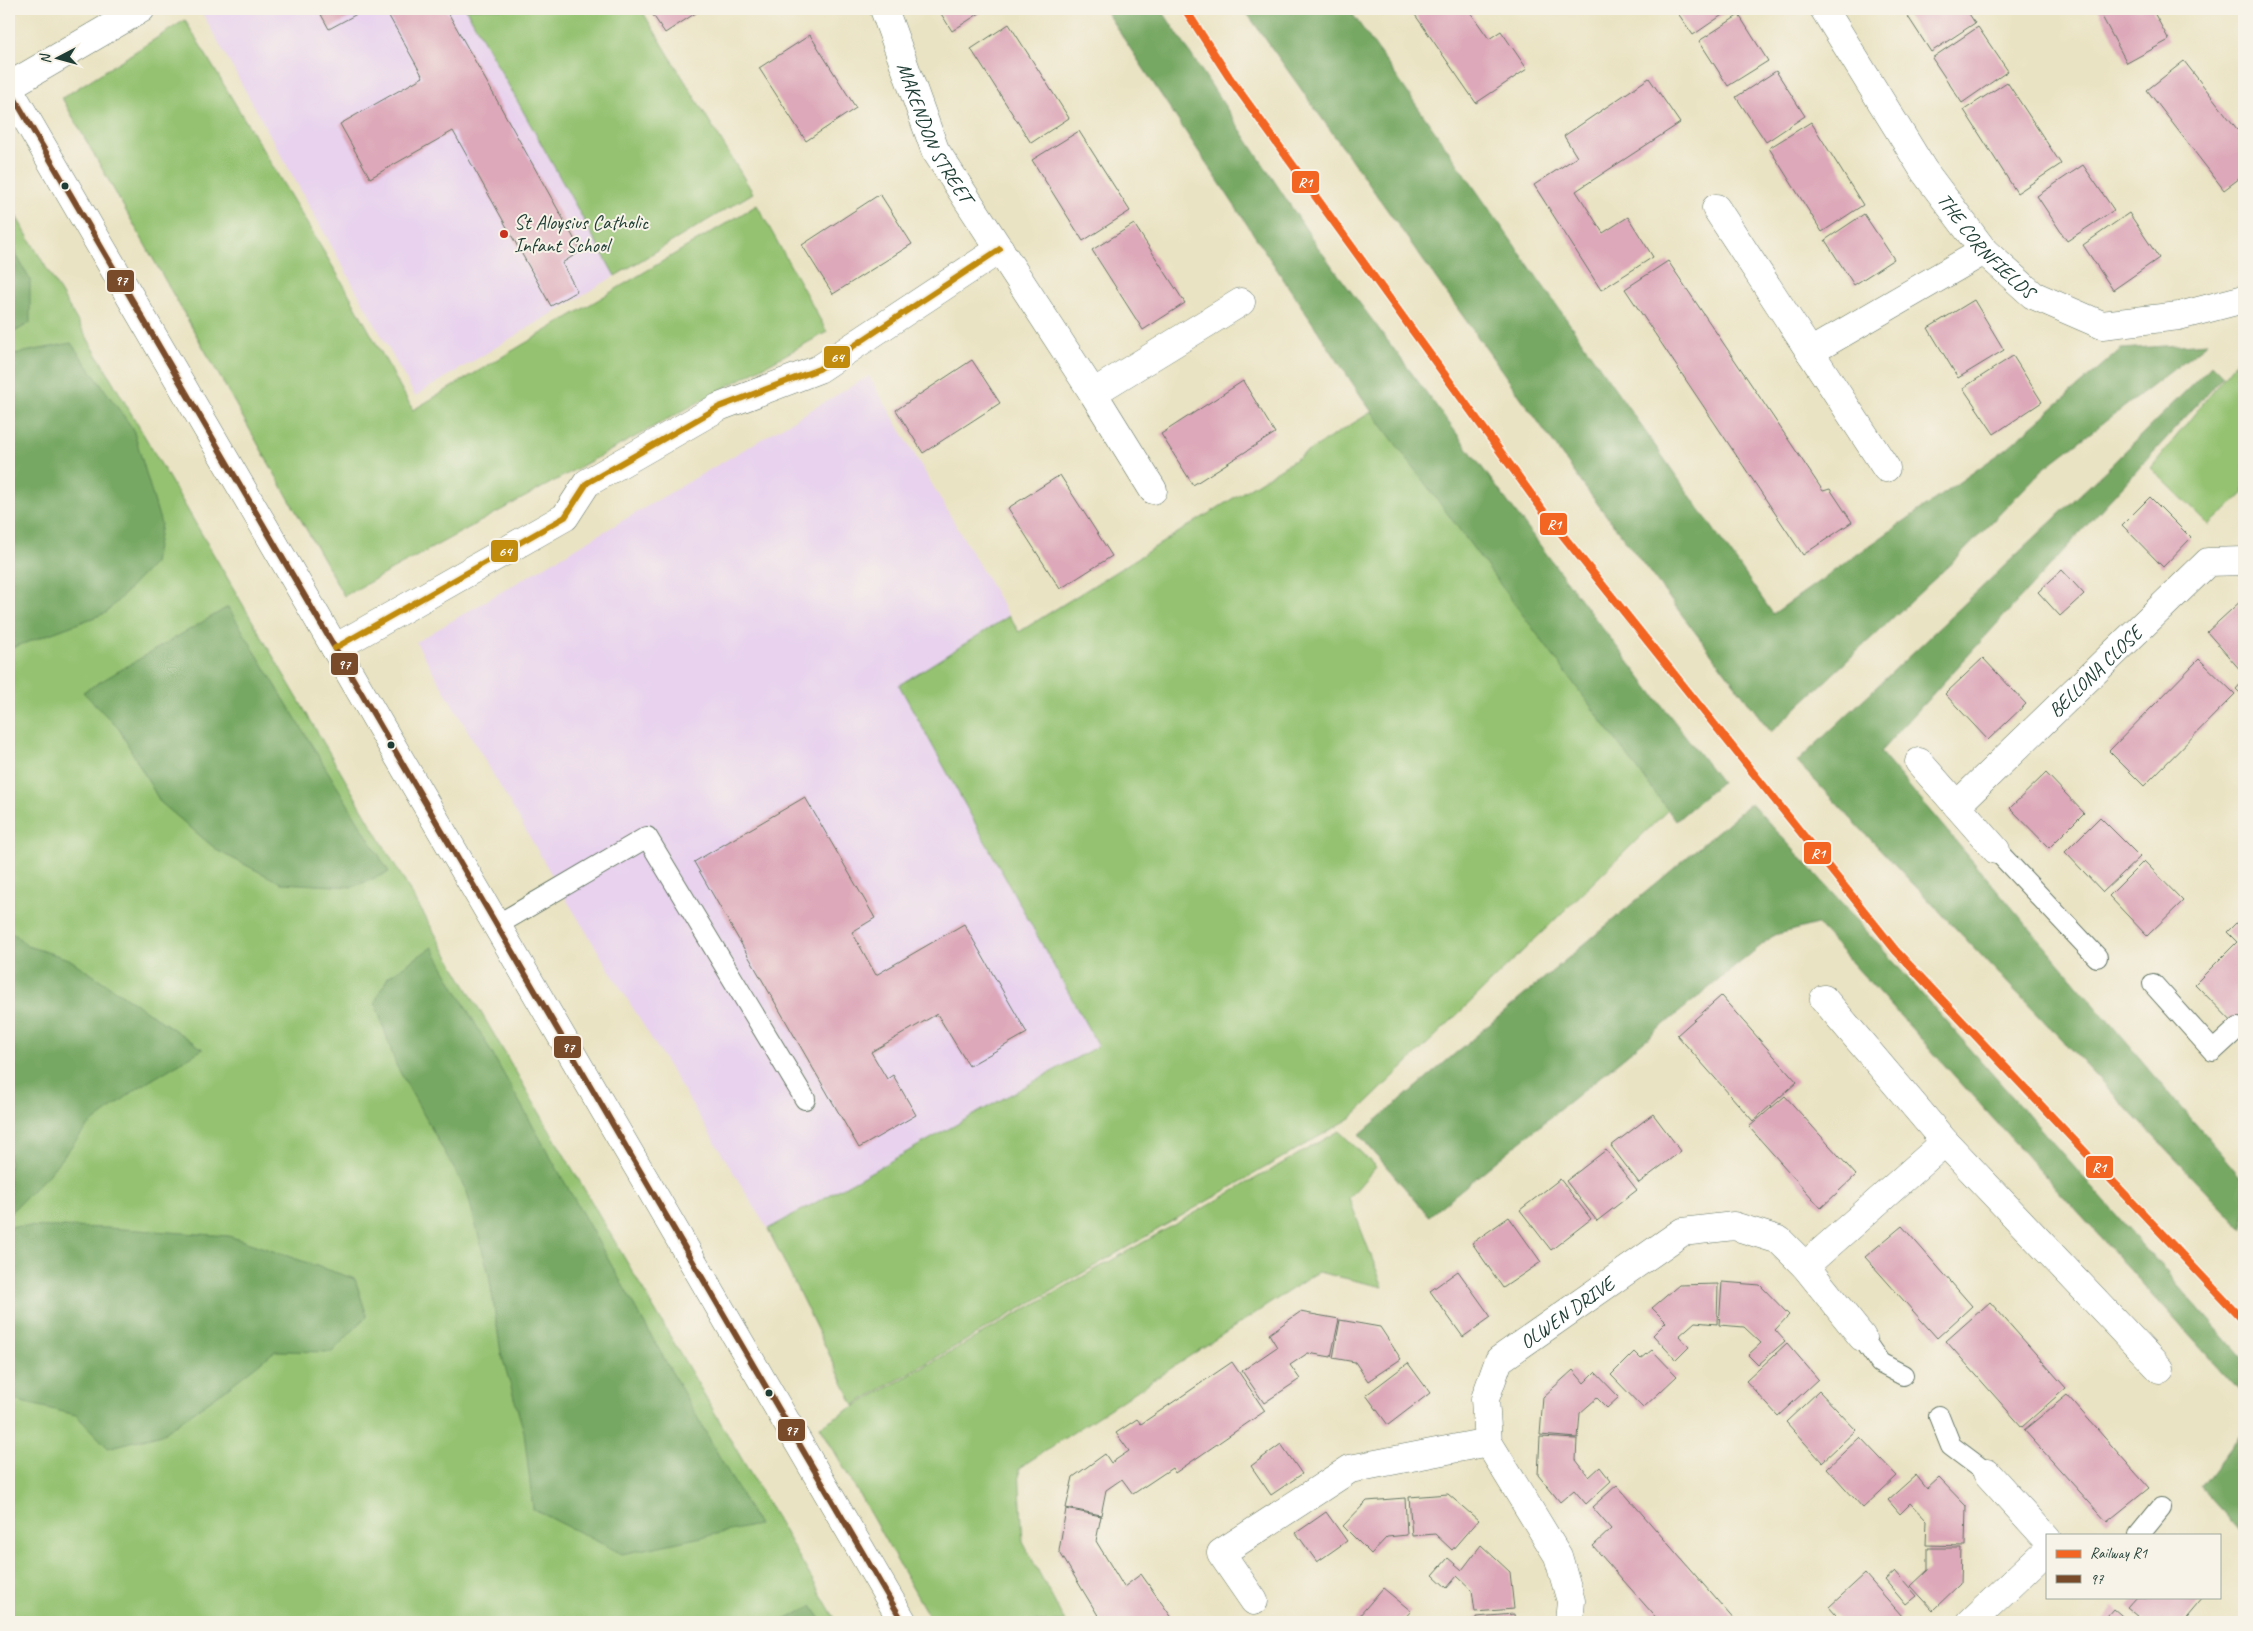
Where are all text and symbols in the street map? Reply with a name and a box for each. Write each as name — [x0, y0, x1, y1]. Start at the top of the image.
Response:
north arrow — [32, 32, 82, 82]
text: N — [36, 52, 54, 65]
street label: MAKENDON STREET — [891, 59, 981, 212]
line badge: R1 — [1291, 170, 1320, 194]
text: R1 — [1298, 174, 1314, 191]
unlabelled marker — [60, 181, 70, 191]
street label: THE CORNFIELDS — [1932, 188, 2043, 306]
place label: St Aloysius Catholic Infant School — [514, 210, 649, 258]
marker: St Aloysius Catholic Infant School — [498, 228, 510, 240]
line badge: 97 — [106, 269, 135, 293]
text: 97 — [115, 272, 129, 289]
line badge: 64 — [823, 345, 851, 369]
text: 64 — [831, 349, 845, 366]
line badge: R1 — [1539, 512, 1568, 536]
text: R1 — [1547, 516, 1563, 533]
line badge: 64 — [490, 539, 519, 563]
text: 64 — [499, 543, 513, 560]
street label: BELLONA CLOSE — [2043, 619, 2150, 723]
line badge: 97 — [330, 652, 359, 676]
text: 97 — [338, 656, 352, 673]
unlabelled marker — [386, 740, 396, 750]
line badge: R1 — [1803, 841, 1832, 865]
text: R1 — [1811, 845, 1827, 862]
line badge: 97 — [553, 1035, 582, 1059]
text: 97 — [562, 1039, 576, 1056]
line badge: R1 — [2085, 1155, 2114, 1179]
text: R1 — [2092, 1159, 2108, 1176]
street label: OLWEN DRIVE — [1515, 1270, 1621, 1355]
unlabelled marker — [764, 1388, 774, 1398]
line badge: 97 — [777, 1418, 806, 1442]
text: 97 — [785, 1422, 799, 1439]
legend — [2046, 1534, 2220, 1598]
text: Railway R1 — [2090, 1544, 2149, 1563]
text: 97 — [2090, 1570, 2105, 1589]

